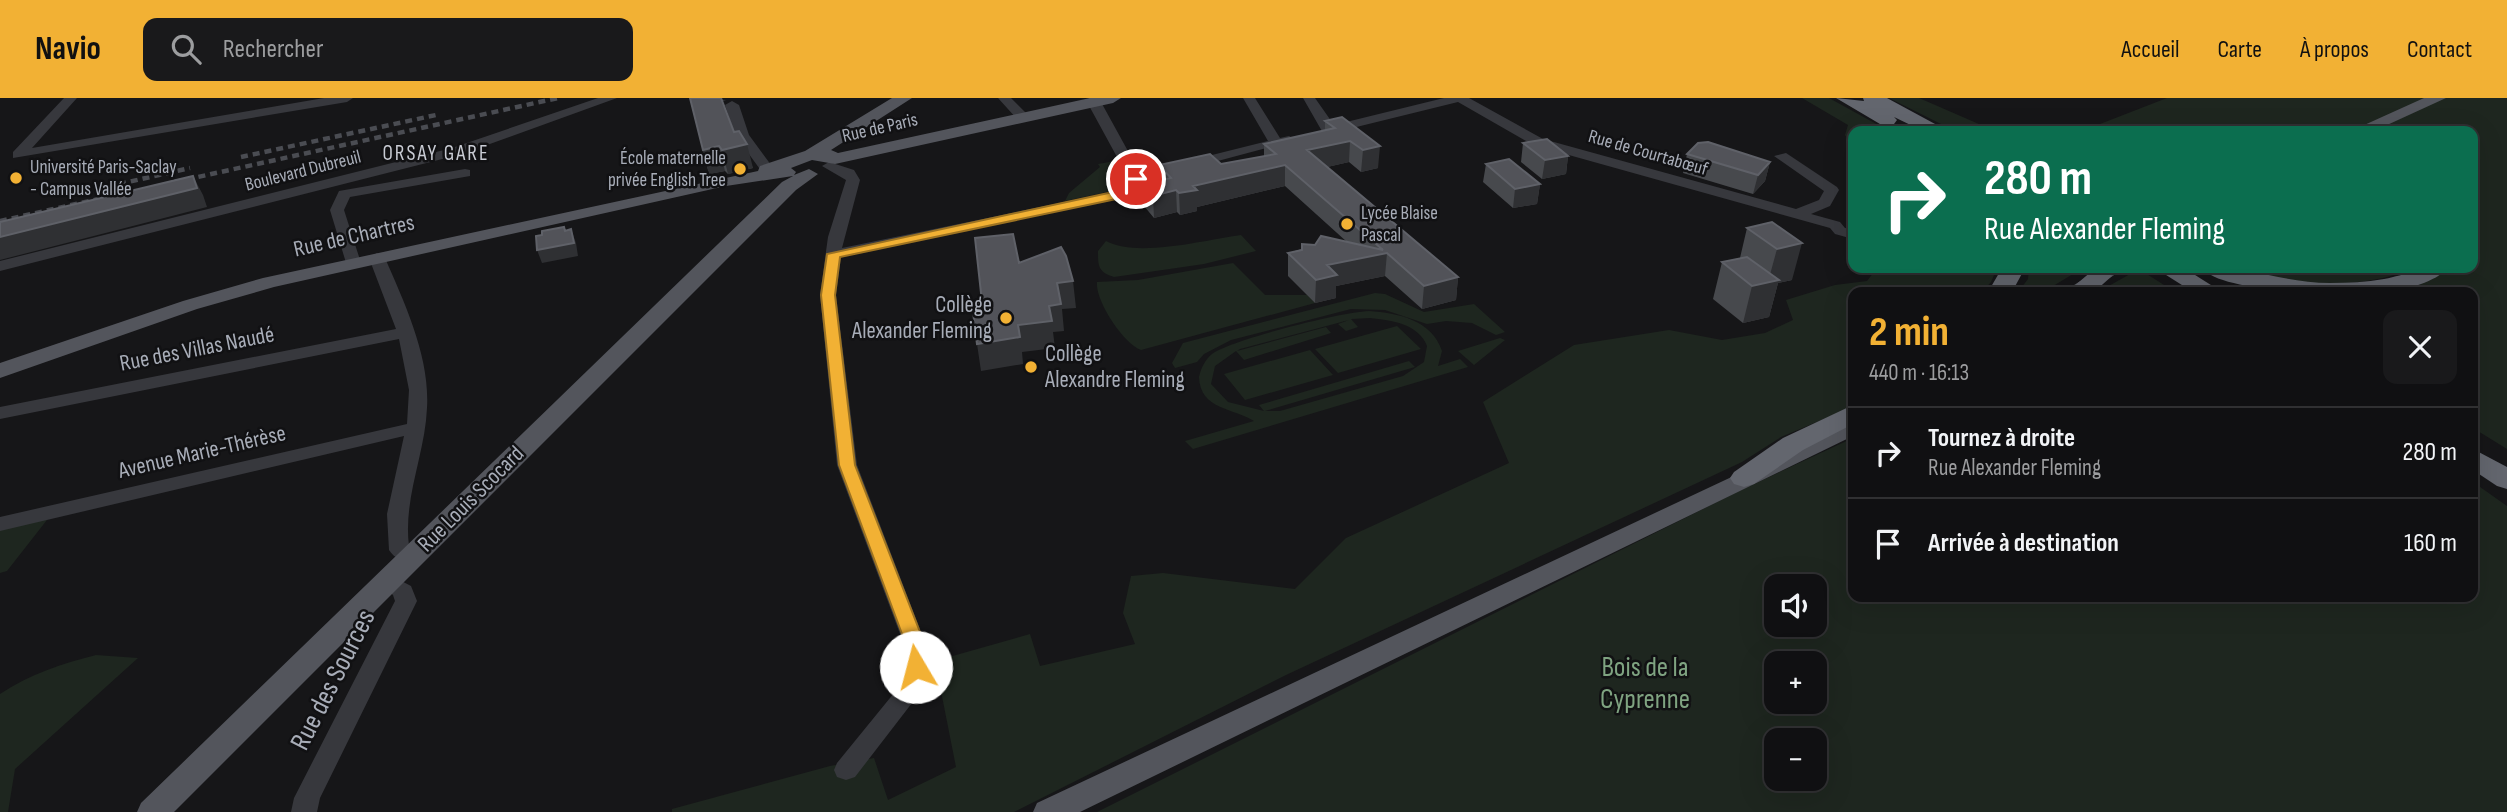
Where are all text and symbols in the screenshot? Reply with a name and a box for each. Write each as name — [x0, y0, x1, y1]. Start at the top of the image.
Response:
search box — [143, 18, 633, 81]
text: Navio — [35, 29, 101, 69]
icon: search — [167, 30, 205, 68]
text: Rechercher — [223, 34, 323, 65]
text: Accueil — [2121, 35, 2180, 64]
text: Carte — [2218, 35, 2262, 64]
text: À propos — [2300, 35, 2369, 64]
text: Contact — [2407, 35, 2472, 64]
street label: Rue de Paris — [840, 108, 920, 148]
street label: Rue de Courtabœuf — [1586, 125, 1711, 181]
district label: ORSAY GARE — [382, 141, 490, 166]
street label: Boulevard Dubreuil — [243, 145, 363, 197]
place label: École maternelle privée English Tree — [608, 147, 726, 192]
pin — [1106, 149, 1166, 209]
text: 280 m — [1984, 150, 2092, 209]
icon: right — [1869, 154, 1960, 245]
place label: Université Paris-Saclay - Campus Vallée — [30, 156, 177, 201]
icon: arrive — [1117, 160, 1155, 198]
marker: École maternelle privée English Tree — [732, 161, 748, 177]
marker: Université Paris-Saclay - Campus Vallée — [8, 170, 24, 186]
place label: Lycée Blaise Pascal — [1361, 202, 1438, 247]
street label: Rue de Chartres — [291, 209, 417, 263]
text: Rue Alexander Fleming — [1984, 210, 2225, 249]
marker: Lycée Blaise Pascal — [1339, 216, 1355, 232]
place label: Collège Alexander Fleming — [851, 291, 992, 345]
text: 2 min — [1869, 307, 1949, 358]
marker: Collège Alexander Fleming — [998, 310, 1014, 326]
button: close — [2383, 310, 2457, 384]
street label: Rue des Villas Naudé — [117, 320, 277, 378]
place label: Collège Alexandre Fleming — [1044, 340, 1185, 394]
marker: Collège Alexandre Fleming — [1023, 359, 1039, 375]
text: 440 m · 16:13 — [1869, 359, 1969, 387]
street label: Avenue Marie-Thérèse — [115, 419, 289, 485]
text: Tournez à droite — [1928, 423, 2075, 454]
icon: right — [1869, 434, 1907, 472]
text: 280 m — [2402, 437, 2457, 468]
street label: Rue Louis Scocard — [412, 440, 530, 558]
text: Rue Alexander Fleming — [1928, 454, 2101, 482]
icon: arrive — [1869, 525, 1907, 563]
text: Arrivée à destination — [1928, 528, 2119, 559]
text: 160 m — [2404, 528, 2457, 559]
map controls — [1764, 574, 1827, 791]
button: sound — [1764, 574, 1827, 637]
street label: Rue des Sources — [284, 604, 382, 756]
position arrow — [879, 630, 953, 704]
park label: Bois de la Cyprenne — [1600, 651, 1690, 716]
button: + — [1764, 651, 1827, 714]
button: − — [1764, 728, 1827, 791]

